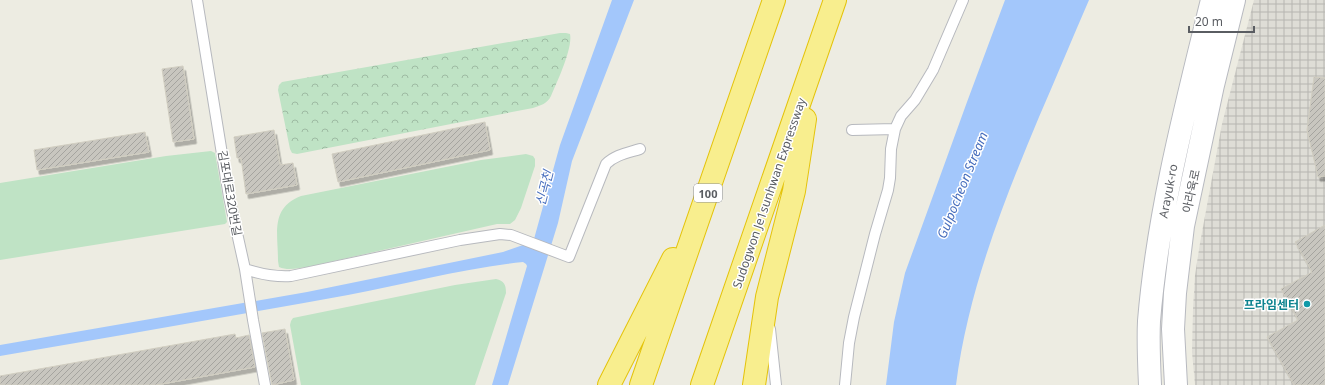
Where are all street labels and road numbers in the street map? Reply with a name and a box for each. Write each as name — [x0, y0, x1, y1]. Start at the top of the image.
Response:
street label: Sudogwon Je1sunhwan Expressway — [728, 95, 810, 291]
street label: 김포대로320번길 — [214, 149, 246, 237]
street label: Arayuk-ro — [1154, 162, 1182, 220]
street label: 아라육로 — [1178, 168, 1204, 214]
road number: 100 — [694, 184, 722, 202]

